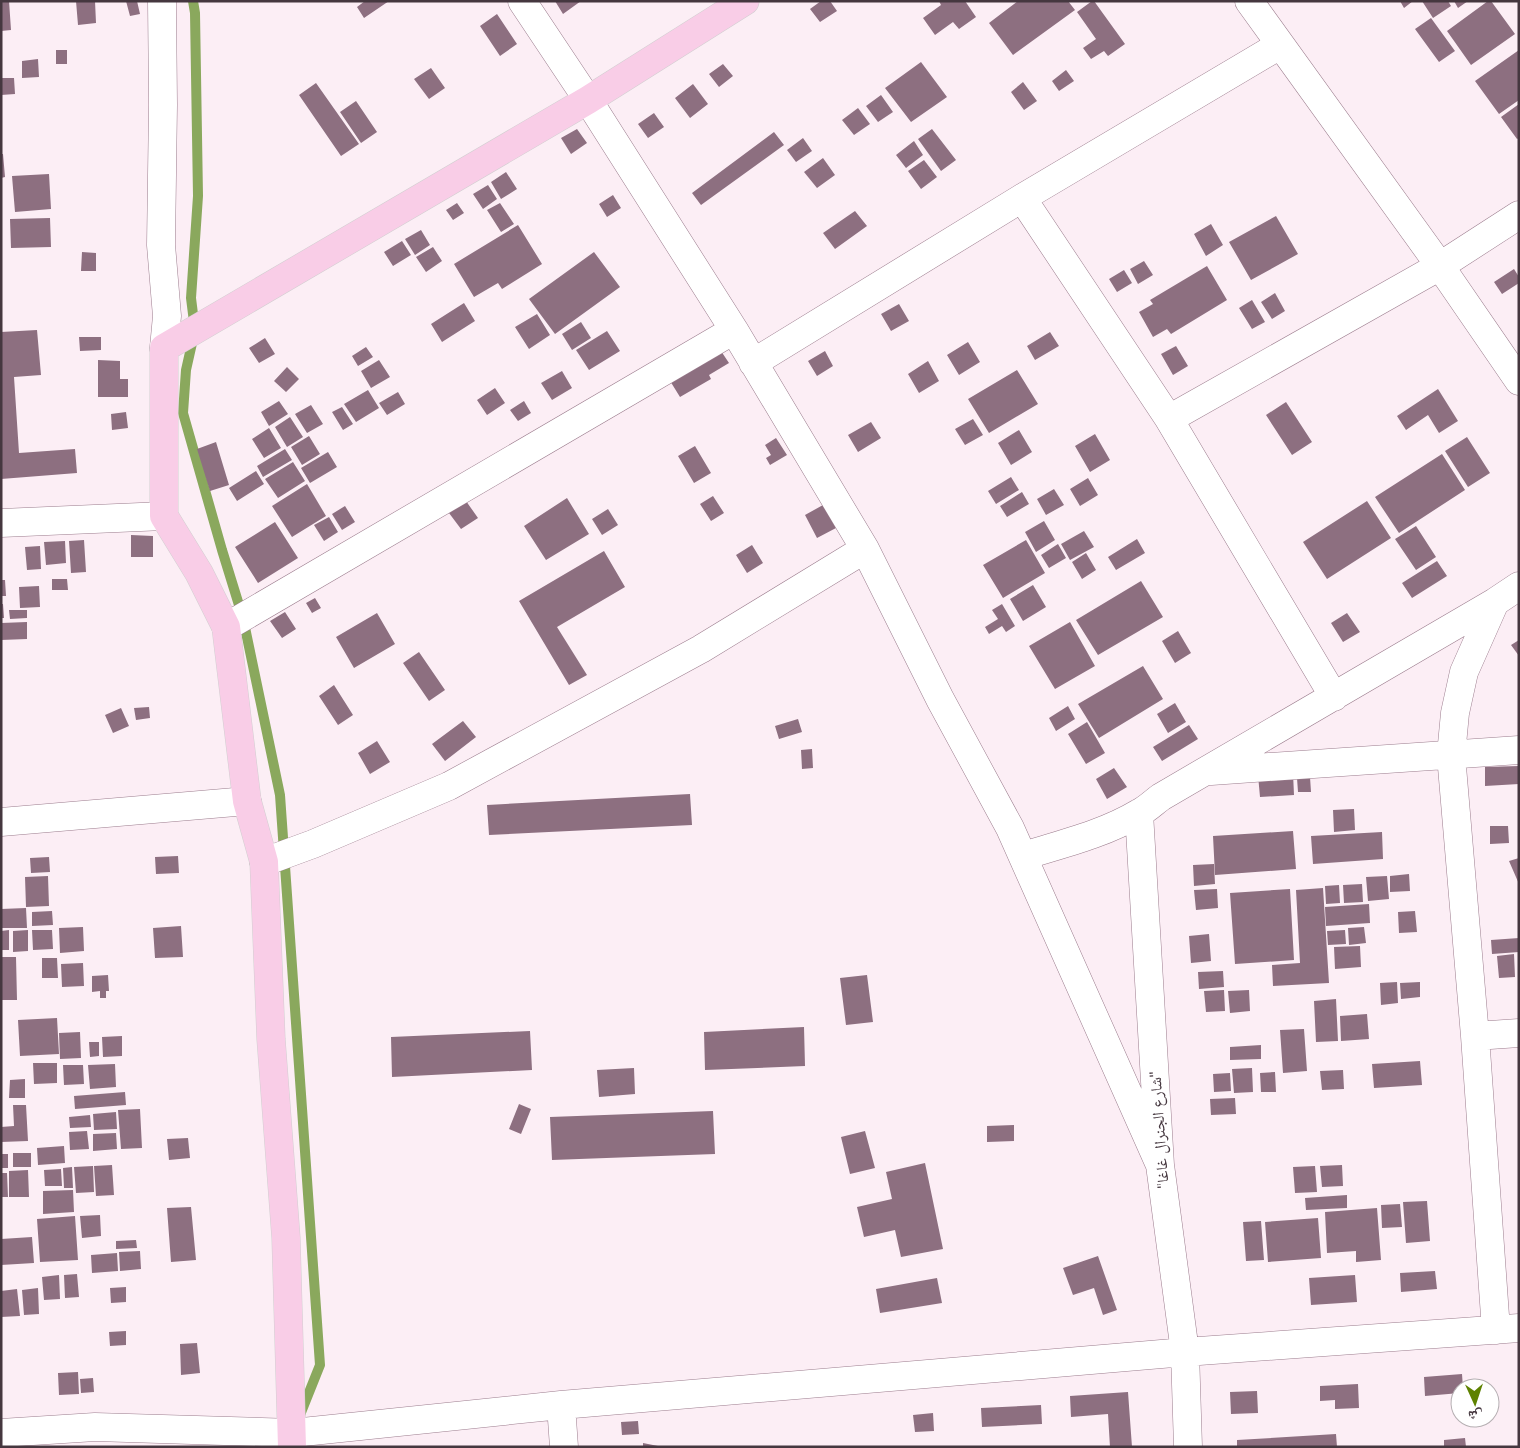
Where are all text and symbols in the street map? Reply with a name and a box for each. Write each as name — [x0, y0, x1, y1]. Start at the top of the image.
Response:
street label: "شارع الجنرال غاغا" — [1146, 1071, 1174, 1189]
north arrow — [1450, 1378, 1500, 1428]
text: ش — [1468, 1407, 1484, 1424]

